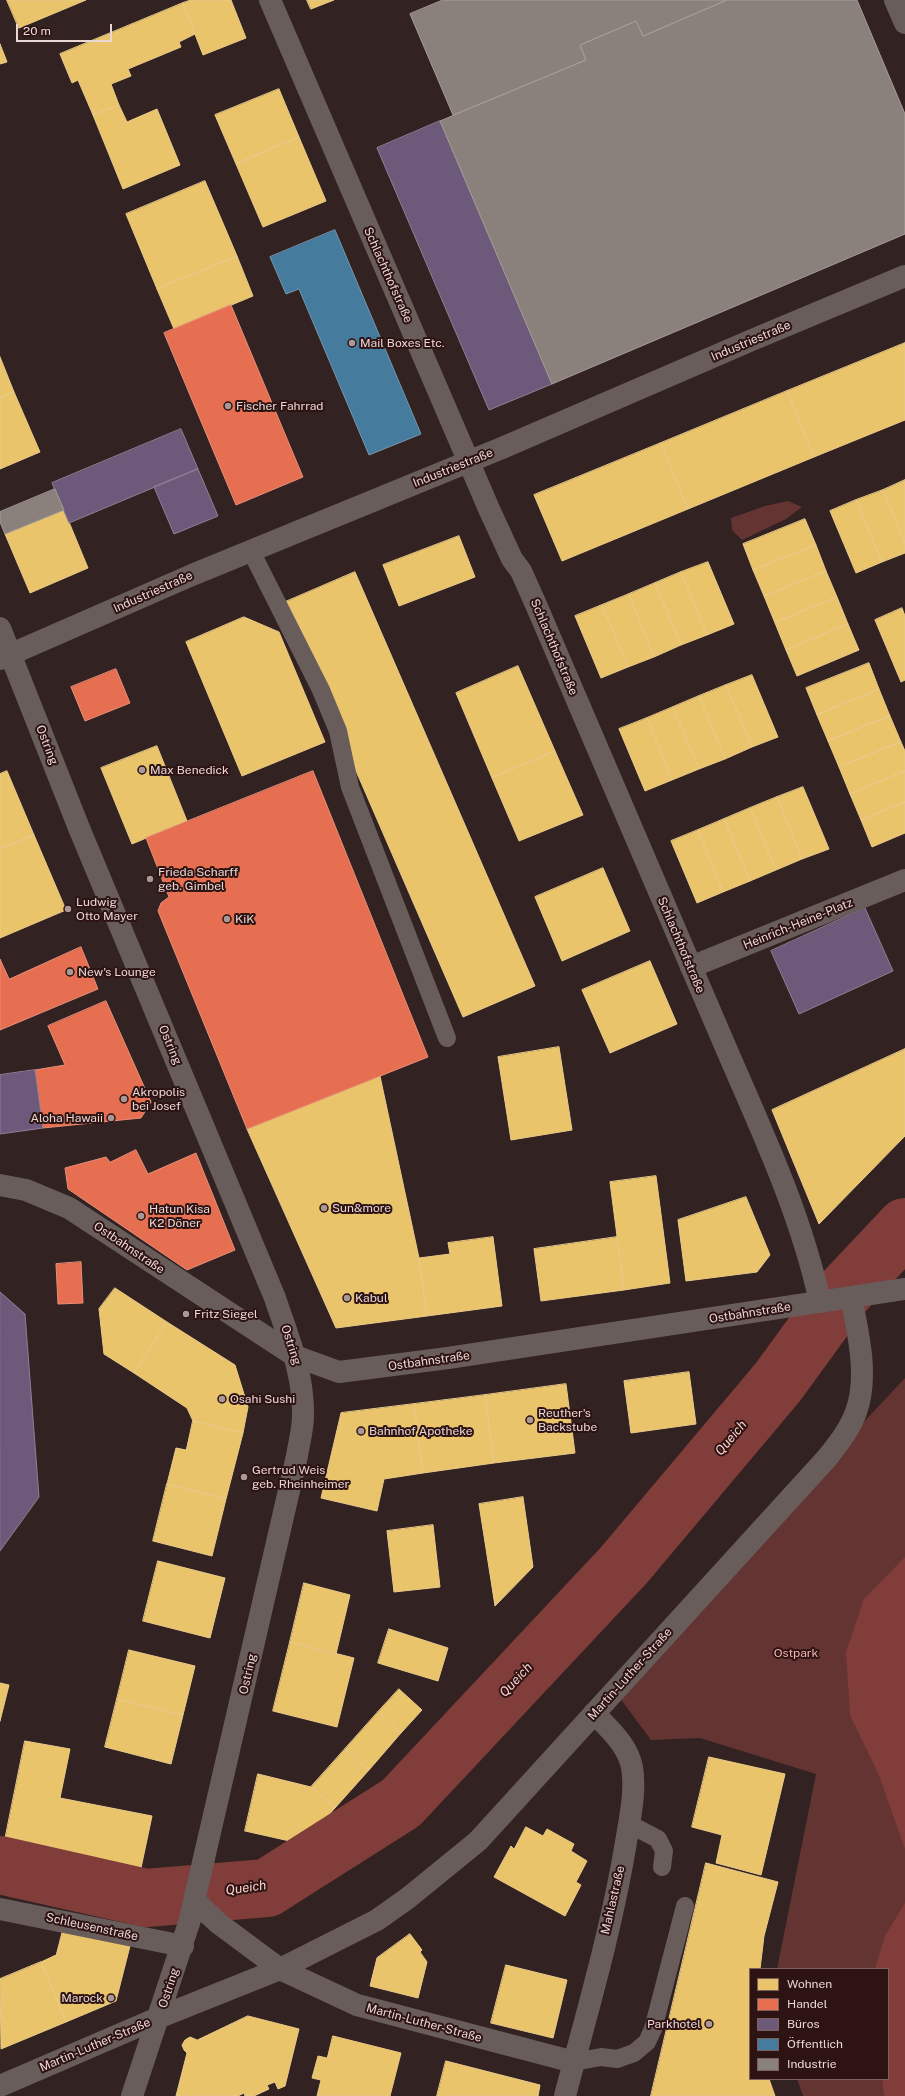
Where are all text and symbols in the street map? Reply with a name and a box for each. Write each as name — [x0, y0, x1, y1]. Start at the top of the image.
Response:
scale bar — [18, 16, 114, 42]
text: 20 m — [23, 24, 51, 38]
street label: Schlachthofstraße — [360, 225, 416, 325]
street label: Industriestraße — [709, 318, 793, 364]
place label: Mail Boxes Etc. — [360, 336, 444, 350]
marker: Mail Boxes Etc. — [347, 338, 357, 348]
place label: Fischer Fahrrad — [236, 399, 323, 413]
marker: Fischer Fahrrad — [223, 401, 233, 411]
street label: Industriestraße — [411, 445, 495, 491]
street label: Industriestraße — [111, 568, 195, 616]
street label: Schlachthofstraße — [527, 597, 581, 697]
street label: Ostring — [33, 723, 61, 767]
place label: Max Benedick — [150, 763, 229, 777]
marker: Max Benedick — [137, 765, 147, 775]
place label: Frieda Scharff geb. Gimbel — [158, 865, 238, 893]
marker: Frieda Scharff geb. Gimbel — [145, 874, 155, 884]
place label: Ludwig Otto Mayer — [76, 895, 138, 923]
street label: Schlachthofstraße — [654, 895, 708, 995]
street label: Heinrich-Heine-Platz — [741, 895, 855, 953]
marker: Ludwig Otto Mayer — [63, 904, 73, 914]
place label: KiK — [235, 912, 254, 926]
marker: KiK — [222, 914, 232, 924]
place label: New's Lounge — [78, 965, 156, 979]
marker: New's Lounge — [65, 967, 75, 977]
street label: Ostring — [155, 1023, 185, 1067]
place label: Akropolis bei Josef — [132, 1085, 185, 1113]
marker: Akropolis bei Josef — [119, 1094, 129, 1104]
place label: Aloha Hawaii — [30, 1111, 103, 1125]
marker: Aloha Hawaii — [106, 1113, 116, 1123]
place label: Sun&more — [332, 1201, 391, 1215]
place label: Hatun Kisa K2 Döner — [149, 1202, 210, 1230]
marker: Sun&more — [319, 1203, 329, 1213]
marker: Hatun Kisa K2 Döner — [136, 1211, 146, 1221]
street label: Ostbahnstraße — [91, 1219, 167, 1277]
place label: Kabul — [355, 1291, 388, 1305]
marker: Kabul — [342, 1293, 352, 1303]
street label: Ostbahnstraße — [708, 1299, 792, 1327]
place label: Fritz Siegel — [194, 1307, 258, 1321]
marker: Fritz Siegel — [181, 1309, 191, 1319]
street label: Ostring — [278, 1323, 304, 1367]
street label: Ostbahnstraße — [387, 1348, 471, 1374]
place label: Osahi Sushi — [230, 1392, 295, 1406]
marker: Osahi Sushi — [217, 1394, 227, 1404]
place label: Reuther's Backstube — [538, 1406, 597, 1434]
marker: Reuther's Backstube — [525, 1415, 535, 1425]
water label: Queich — [712, 1417, 750, 1459]
place label: Bahnhof Apotheke — [369, 1424, 472, 1438]
marker: Bahnhof Apotheke — [356, 1426, 366, 1436]
place label: Gertrud Weis geb. Rheinheimer — [252, 1463, 349, 1491]
marker: Gertrud Weis geb. Rheinheimer — [239, 1472, 249, 1482]
street label: Martin-Luther-Straße — [585, 1625, 675, 1723]
park label: Ostpark — [774, 1646, 818, 1660]
street label: Ostring — [236, 1652, 260, 1696]
water label: Queich — [496, 1660, 536, 1700]
street label: Mahlastraße — [598, 1864, 628, 1936]
water label: Queich — [225, 1877, 267, 1899]
street label: Schleusenstraße — [45, 1910, 139, 1944]
street label: Ostring — [156, 1966, 182, 2010]
legend — [749, 1968, 889, 2080]
text: Wohnen — [787, 1977, 832, 1991]
place label: Marock — [61, 1991, 103, 2005]
marker: Marock — [106, 1993, 116, 2003]
text: Handel — [787, 1997, 827, 2011]
street label: Martin-Luther-Straße — [365, 2001, 483, 2045]
street label: Martin-Luther-Straße — [37, 2015, 153, 2075]
place label: Parkhotel — [647, 2017, 701, 2031]
text: Büros — [787, 2017, 820, 2031]
marker: Parkhotel — [704, 2019, 714, 2029]
text: Öffentlich — [787, 2037, 843, 2051]
text: Industrie — [787, 2057, 837, 2071]

